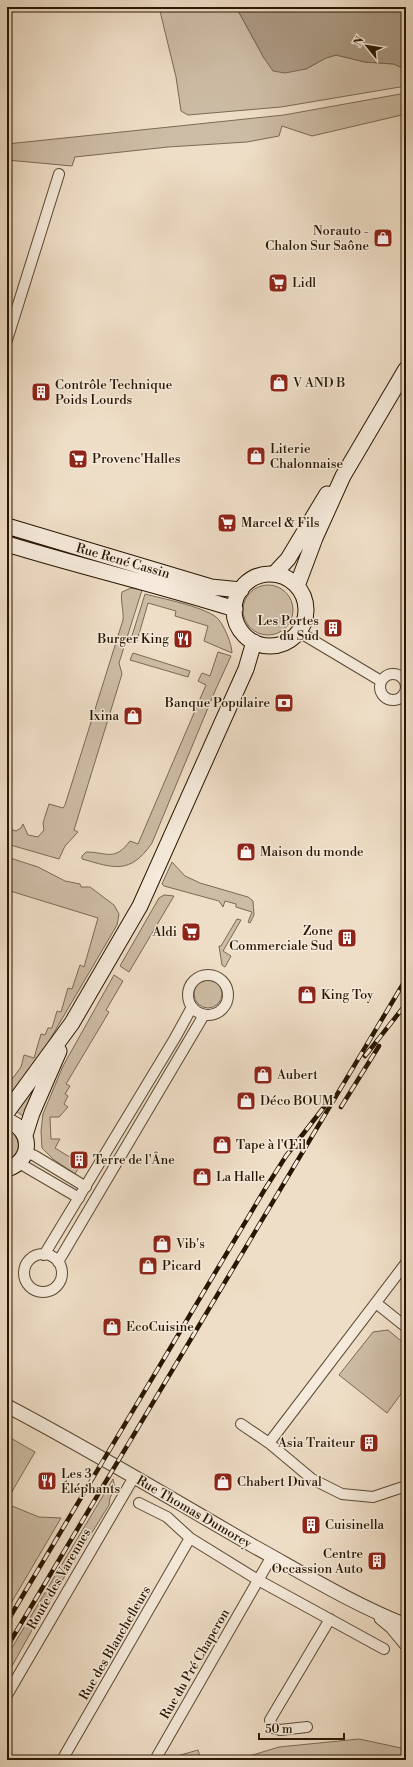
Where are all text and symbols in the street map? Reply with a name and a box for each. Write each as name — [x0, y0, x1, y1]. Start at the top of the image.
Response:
north arrow — [347, 26, 387, 66]
text: N — [351, 34, 368, 49]
place label: Norauto - Chalon Sur Saône — [265, 223, 369, 254]
shop icon: Norauto - Chalon Sur Saône — [372, 227, 394, 249]
supermarket icon: Lidl — [267, 272, 289, 294]
place label: Lidl — [292, 275, 316, 291]
shop icon: V AND B — [268, 372, 290, 394]
place label: V AND B — [292, 375, 345, 391]
place label: Contrôle Technique Poids Lourds — [55, 377, 173, 408]
building icon: Contrôle Technique Poids Lourds — [30, 381, 52, 403]
place label: Literie Chalonnaise — [270, 441, 343, 472]
shop icon: Literie Chalonnaise — [245, 445, 267, 467]
supermarket icon: Provenc'Halles — [67, 448, 89, 470]
place label: Provenc'Halles — [92, 451, 181, 467]
supermarket icon: Marcel & Fils — [216, 512, 238, 534]
place label: Marcel & Fils — [241, 515, 320, 531]
street label: Rue René Cassin — [74, 540, 172, 582]
place label: Les Portes du Sud — [257, 613, 320, 644]
building icon: Les Portes du Sud — [322, 617, 344, 639]
restaurant icon: Burger King — [172, 628, 194, 650]
place label: Burger King — [96, 631, 169, 647]
bank icon: Banque Populaire — [273, 692, 295, 714]
place label: Banque Populaire — [164, 695, 270, 711]
shop icon: Ixina — [122, 705, 144, 727]
place label: Ixina — [89, 708, 119, 724]
shop icon: Maison du monde — [235, 841, 257, 863]
place label: Maison du monde — [260, 844, 364, 860]
supermarket icon: Aldi — [180, 921, 202, 943]
place label: Zone Commerciale Sud — [229, 923, 334, 954]
place label: Aldi — [152, 924, 177, 940]
building icon: Zone Commerciale Sud — [336, 927, 358, 949]
shop icon: King Toy — [296, 984, 318, 1006]
place label: King Toy — [321, 987, 374, 1003]
shop icon: Aubert — [252, 1064, 274, 1086]
place label: Aubert — [276, 1067, 318, 1083]
shop icon: Déco BOUM — [235, 1090, 257, 1112]
place label: Déco BOUM — [260, 1093, 334, 1109]
shop icon: Tape à l'Œil — [211, 1134, 233, 1156]
place label: Tape à l'Œil — [236, 1137, 306, 1153]
building icon: Terre de l'Âne — [68, 1149, 90, 1171]
place label: Terre de l'Âne — [93, 1151, 175, 1168]
shop icon: La Halle — [191, 1166, 213, 1188]
place label: La Halle — [216, 1169, 266, 1185]
shop icon: Vib's — [151, 1233, 173, 1255]
place label: Vib's — [175, 1236, 205, 1252]
shop icon: Picard — [137, 1255, 159, 1277]
place label: Picard — [162, 1258, 202, 1274]
shop icon: EcoCuisine — [101, 1316, 123, 1338]
place label: EcoCuisine — [126, 1319, 194, 1335]
building icon: Asia Traiteur — [358, 1432, 380, 1454]
place label: Asia Traiteur — [277, 1435, 355, 1451]
place label: Les 3 Éléphants — [61, 1466, 121, 1497]
restaurant icon: Les 3 Éléphants — [36, 1470, 58, 1492]
shop icon: Chabert Duval — [212, 1471, 234, 1493]
street label: Rue Thomas Dumorey — [133, 1472, 255, 1552]
place label: Chabert Duval — [237, 1474, 322, 1490]
building icon: Cuisinella — [300, 1514, 322, 1536]
place label: Cuisinella — [325, 1517, 385, 1533]
street label: Route des Varennes — [24, 1525, 95, 1632]
place label: Centre Occassion Auto — [272, 1546, 363, 1577]
building icon: Centre Occassion Auto — [366, 1550, 388, 1572]
street label: Rue des Blanchefleurs — [76, 1583, 154, 1703]
street label: Rue du Pré Chaperon — [157, 1606, 233, 1722]
scale bar — [259, 1715, 344, 1741]
text: 50 m — [265, 1722, 293, 1737]

